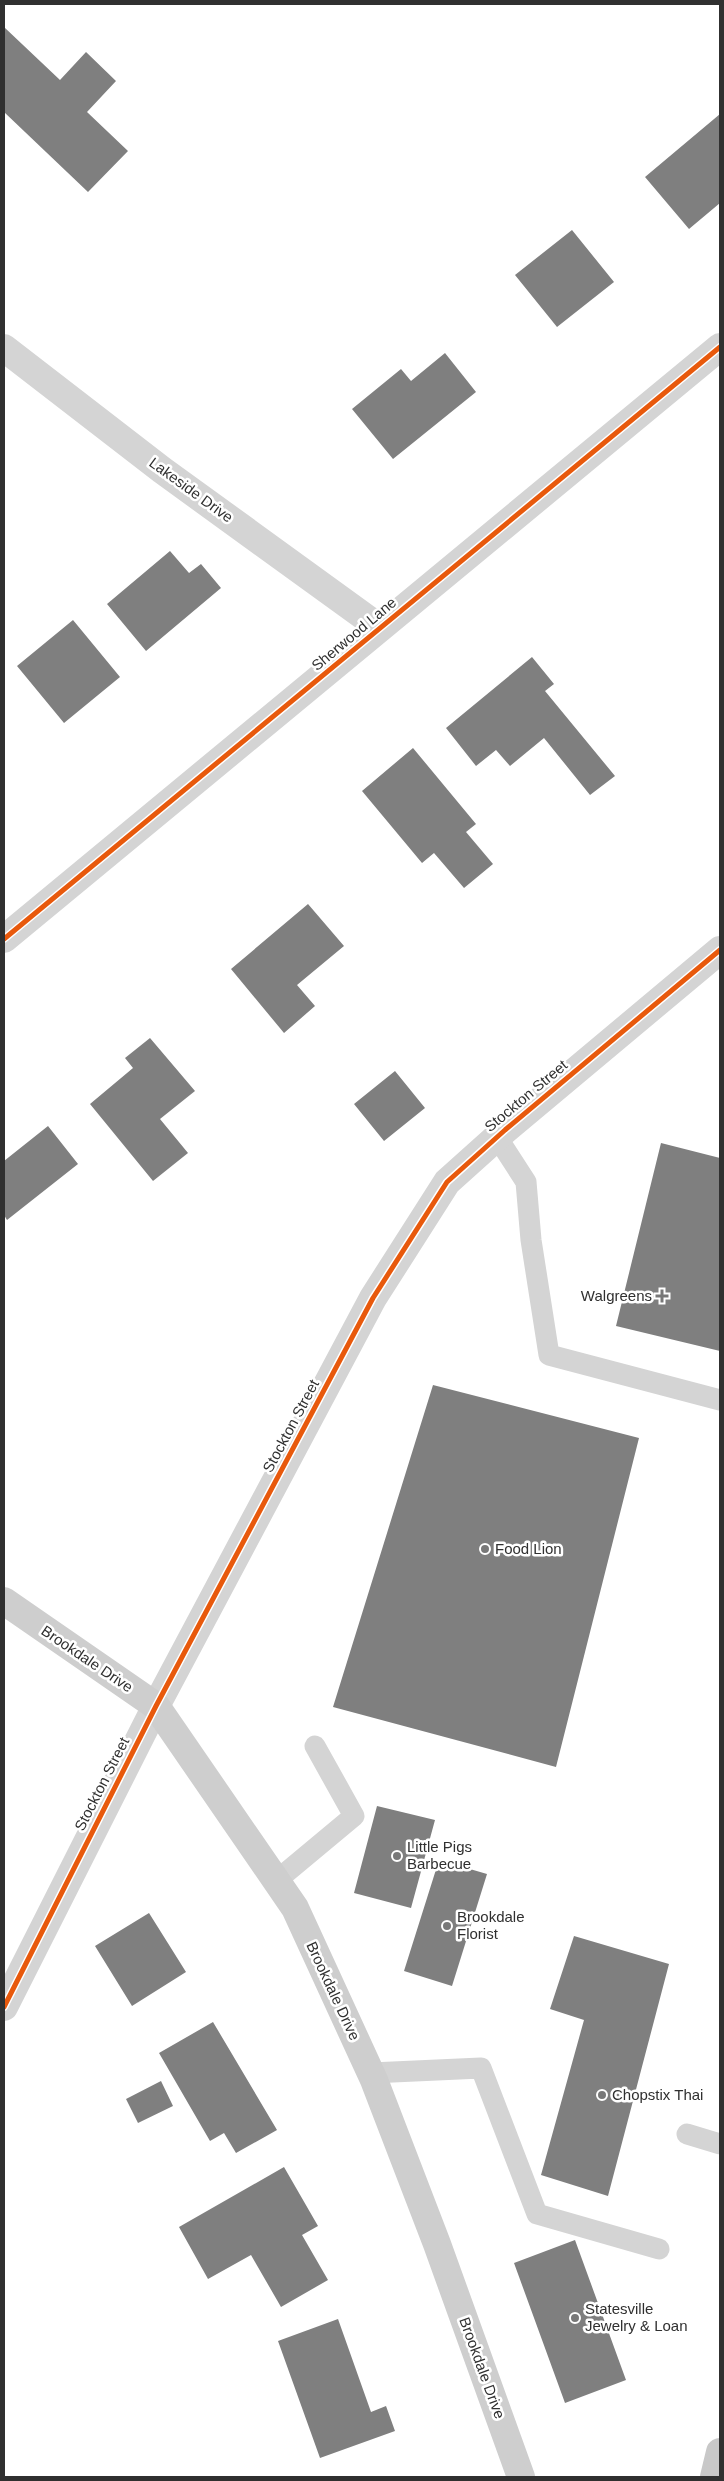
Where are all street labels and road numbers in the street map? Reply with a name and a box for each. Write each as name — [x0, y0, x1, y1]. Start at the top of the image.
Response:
street label: Lakeside Drive — [146, 454, 236, 526]
street label: Sherwood Lane — [308, 593, 399, 674]
street label: Stockton Street — [481, 1056, 571, 1135]
street label: Stockton Street — [259, 1376, 323, 1475]
street label: Brookdale Drive — [38, 1622, 136, 1695]
street label: Stockton Street — [71, 1733, 133, 1833]
street label: Brookdale Drive — [303, 1939, 364, 2043]
street label: Brookdale Drive — [456, 2315, 509, 2421]

